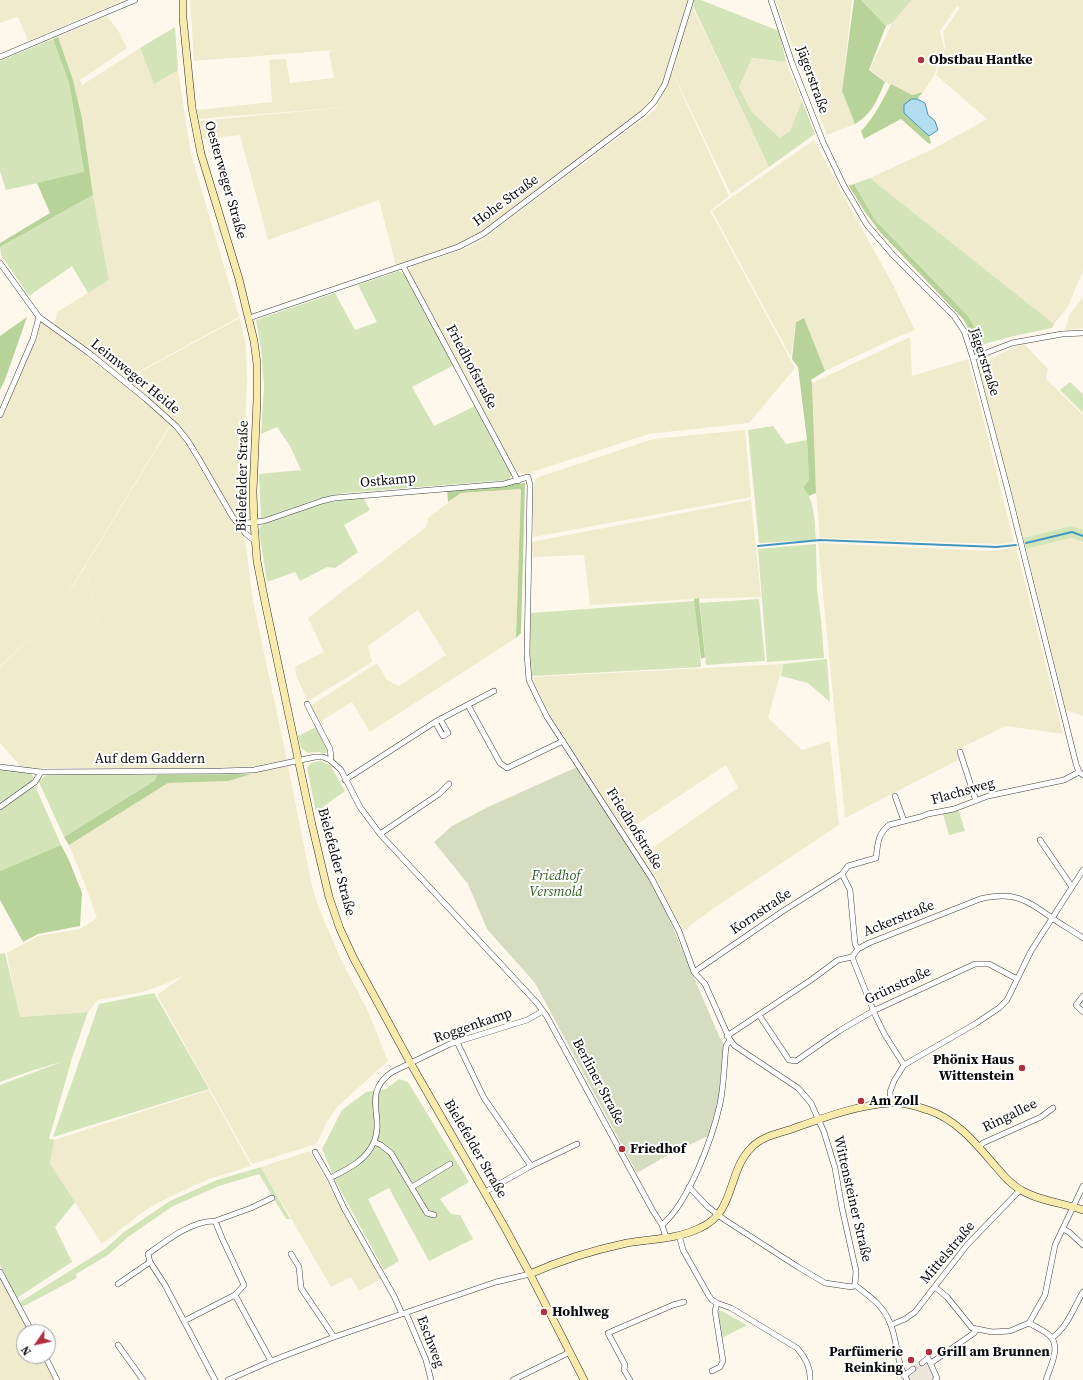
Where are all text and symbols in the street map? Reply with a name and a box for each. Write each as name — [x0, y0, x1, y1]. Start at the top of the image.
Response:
street label: Jägerstraße — [792, 44, 832, 116]
place label: Obstbau Hantke — [929, 52, 1033, 68]
marker: Obstbau Hantke — [916, 55, 926, 65]
street label: Oesterweger Straße — [200, 119, 250, 241]
street label: Hohe Straße — [470, 172, 542, 230]
street label: Friedhofstraße — [442, 322, 500, 412]
street label: Jägerstraße — [965, 326, 1003, 398]
street label: Leimweger Heide — [87, 336, 183, 418]
street label: Bielefelder Straße — [234, 420, 252, 532]
street label: Ostkamp — [359, 470, 417, 492]
street label: Auf dem Gaddern — [95, 751, 205, 767]
street label: Flachsweg — [929, 775, 997, 809]
street label: Friedhofstraße — [602, 785, 666, 873]
street label: Bielefelder Straße — [313, 806, 359, 918]
park label: Friedhof Versmold — [529, 868, 583, 900]
street label: Kornstraße — [727, 885, 795, 939]
street label: Ackerstraße — [861, 897, 937, 941]
street label: Grünstraße — [862, 963, 934, 1009]
street label: Roggenkamp — [432, 1005, 514, 1047]
street label: Berliner Straße — [568, 1036, 628, 1128]
place label: Phönix Haus Wittenstein — [933, 1052, 1014, 1084]
marker: Phönix Haus Wittenstein — [1017, 1063, 1027, 1073]
place label: Am Zoll — [869, 1093, 919, 1109]
marker: Am Zoll — [856, 1096, 866, 1106]
street label: Ringallee — [980, 1096, 1040, 1136]
street label: Bielefelder Straße — [440, 1097, 510, 1201]
street label: Wittensteiner Straße — [829, 1134, 875, 1264]
place label: Friedhof — [630, 1141, 686, 1157]
marker: Friedhof — [617, 1144, 627, 1154]
street label: Mittelstraße — [917, 1218, 979, 1288]
place label: Hohlweg — [552, 1304, 609, 1320]
marker: Hohlweg — [539, 1307, 549, 1317]
street label: Eschweg — [412, 1314, 448, 1370]
north arrow — [16, 1324, 56, 1364]
text: N — [18, 1343, 35, 1358]
place label: Parfümerie Reinking — [829, 1344, 903, 1376]
place label: Grill am Brunnen — [937, 1344, 1050, 1360]
marker: Grill am Brunnen — [924, 1347, 934, 1357]
marker: Parfümerie Reinking — [906, 1355, 916, 1365]

